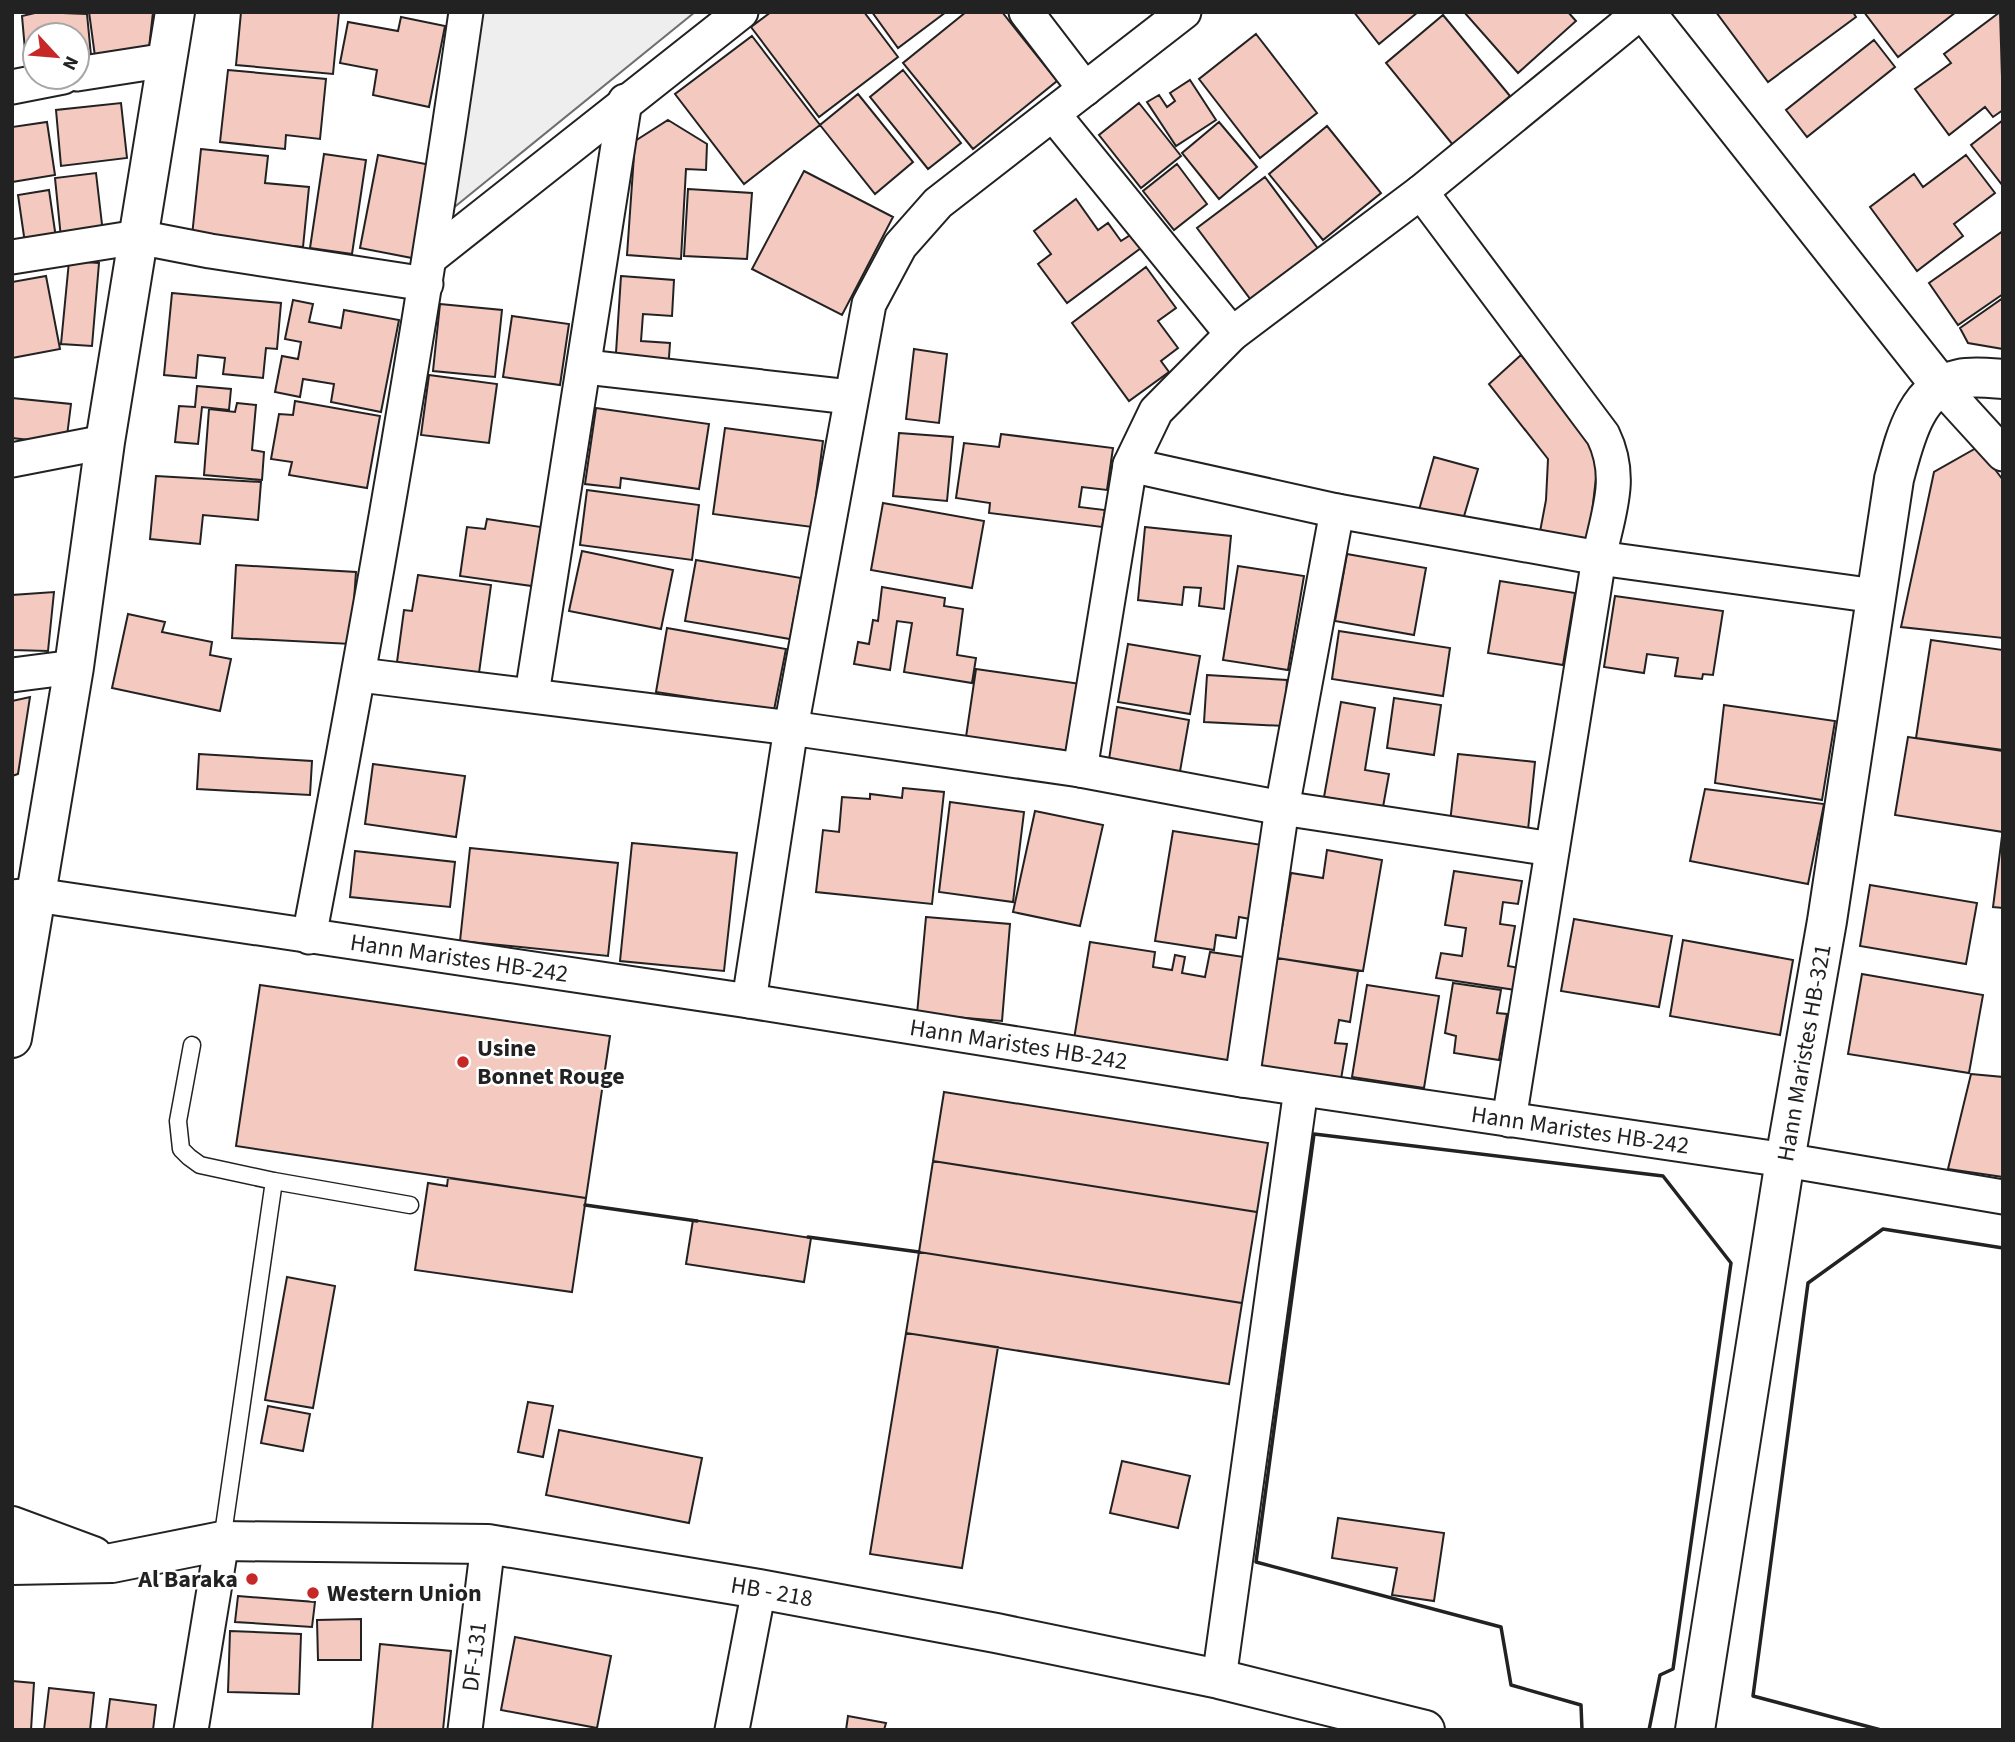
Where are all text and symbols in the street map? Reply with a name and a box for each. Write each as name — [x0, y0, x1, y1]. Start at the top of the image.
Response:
north arrow — [21, 21, 91, 91]
text: N — [55, 51, 85, 74]
street label: Hann Maristes HB-242 — [348, 924, 571, 991]
street label: Hann Maristes HB-321 — [1768, 941, 1840, 1164]
street label: Hann Maristes HB-242 — [907, 1010, 1130, 1079]
place label: Usine Bonnet Rouge — [477, 1031, 625, 1094]
marker: Usine Bonnet Rouge — [455, 1054, 471, 1070]
street label: Hann Maristes HB-242 — [1469, 1096, 1691, 1163]
place label: Al Baraka — [137, 1562, 238, 1597]
street label: HB - 218 — [728, 1567, 816, 1616]
marker: Al Baraka — [244, 1571, 260, 1587]
place label: Western Union — [327, 1576, 482, 1611]
marker: Western Union — [305, 1585, 321, 1601]
street label: DF-131 — [452, 1620, 496, 1693]

